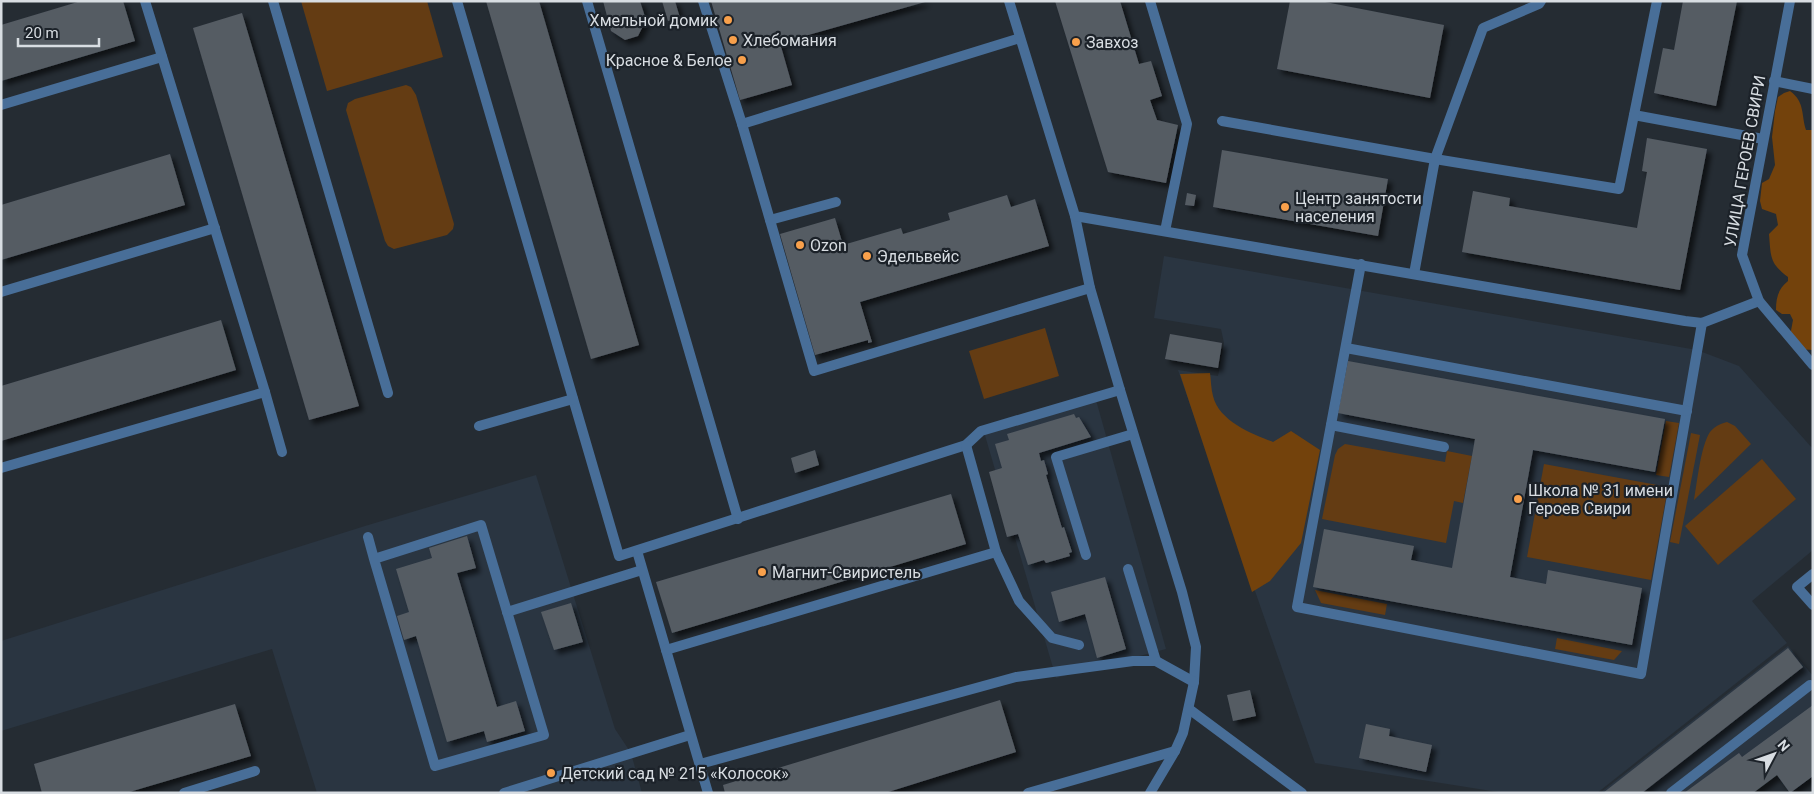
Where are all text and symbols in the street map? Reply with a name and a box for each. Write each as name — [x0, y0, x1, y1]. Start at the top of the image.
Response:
place label: Хмельной домик — [590, 11, 718, 30]
marker: Хмельной домик — [722, 14, 734, 26]
scale bar — [18, 15, 99, 47]
text: 20 m — [25, 24, 59, 42]
place label: Хлебомания — [743, 31, 837, 50]
place label: Завхоз — [1086, 33, 1138, 52]
marker: Хлебомания — [727, 34, 739, 46]
marker: Завхоз — [1070, 36, 1082, 48]
place label: Красное & Белое — [606, 51, 732, 70]
marker: Красное & Белое — [736, 54, 748, 66]
street label: УЛИЦА ГЕРОЕВ СВИРИ — [1721, 74, 1769, 248]
place label: Центр занятости населения — [1295, 189, 1422, 226]
marker: Центр занятости населения — [1279, 201, 1291, 213]
place label: Ozon — [810, 236, 847, 255]
marker: Ozon — [794, 239, 806, 251]
place label: Эдельвейс — [877, 247, 959, 266]
marker: Эдельвейс — [861, 250, 873, 262]
place label: Школа № 31 имени Героев Свири — [1528, 481, 1673, 518]
marker: Школа № 31 имени Героев Свири — [1512, 493, 1524, 505]
place label: Магнит-Свиристель — [772, 563, 921, 582]
marker: Магнит-Свиристель — [756, 566, 768, 578]
north arrow — [1749, 729, 1799, 779]
text: N — [1775, 736, 1793, 754]
place label: Детский сад № 215 «Колосок» — [561, 764, 789, 783]
marker: Детский сад № 215 «Колосок» — [545, 767, 557, 779]

